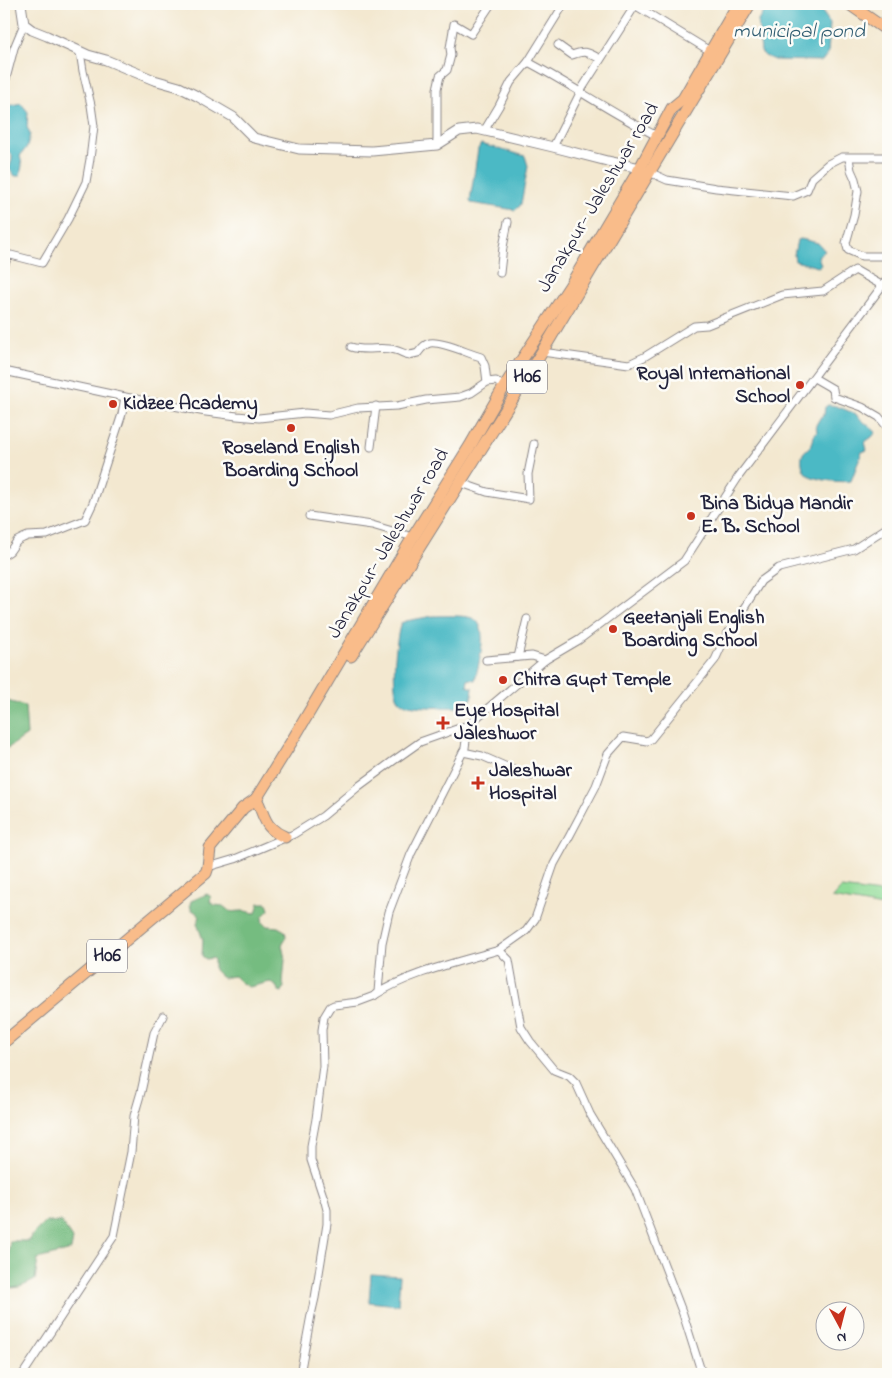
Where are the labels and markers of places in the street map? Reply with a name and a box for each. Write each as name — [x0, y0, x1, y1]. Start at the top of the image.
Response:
place label: Royal International School — [636, 360, 790, 412]
marker: Royal International School — [794, 379, 806, 391]
place label: Kidzee Academy — [123, 390, 258, 420]
marker: Kidzee Academy — [107, 398, 119, 410]
marker: Roseland English Boarding School — [285, 422, 297, 434]
place label: Roseland English Boarding School — [222, 434, 360, 487]
place label: Bina Bidya Mandir E. B. School — [700, 490, 854, 542]
marker: Bina Bidya Mandir E. B. School — [685, 510, 697, 522]
place label: Geetanjali English Boarding School — [622, 604, 764, 657]
marker: Geetanjali English Boarding School — [607, 623, 619, 635]
place label: Chitra Gupt Temple — [513, 666, 672, 695]
marker: Chitra Gupt Temple — [497, 674, 509, 686]
place label: Eye Hospital Jaleshwor — [454, 697, 559, 749]
marker: Eye Hospital Jaleshwor — [436, 716, 450, 730]
place label: Jaleshwar Hospital — [489, 757, 572, 809]
marker: Jaleshwar Hospital — [471, 776, 485, 790]

